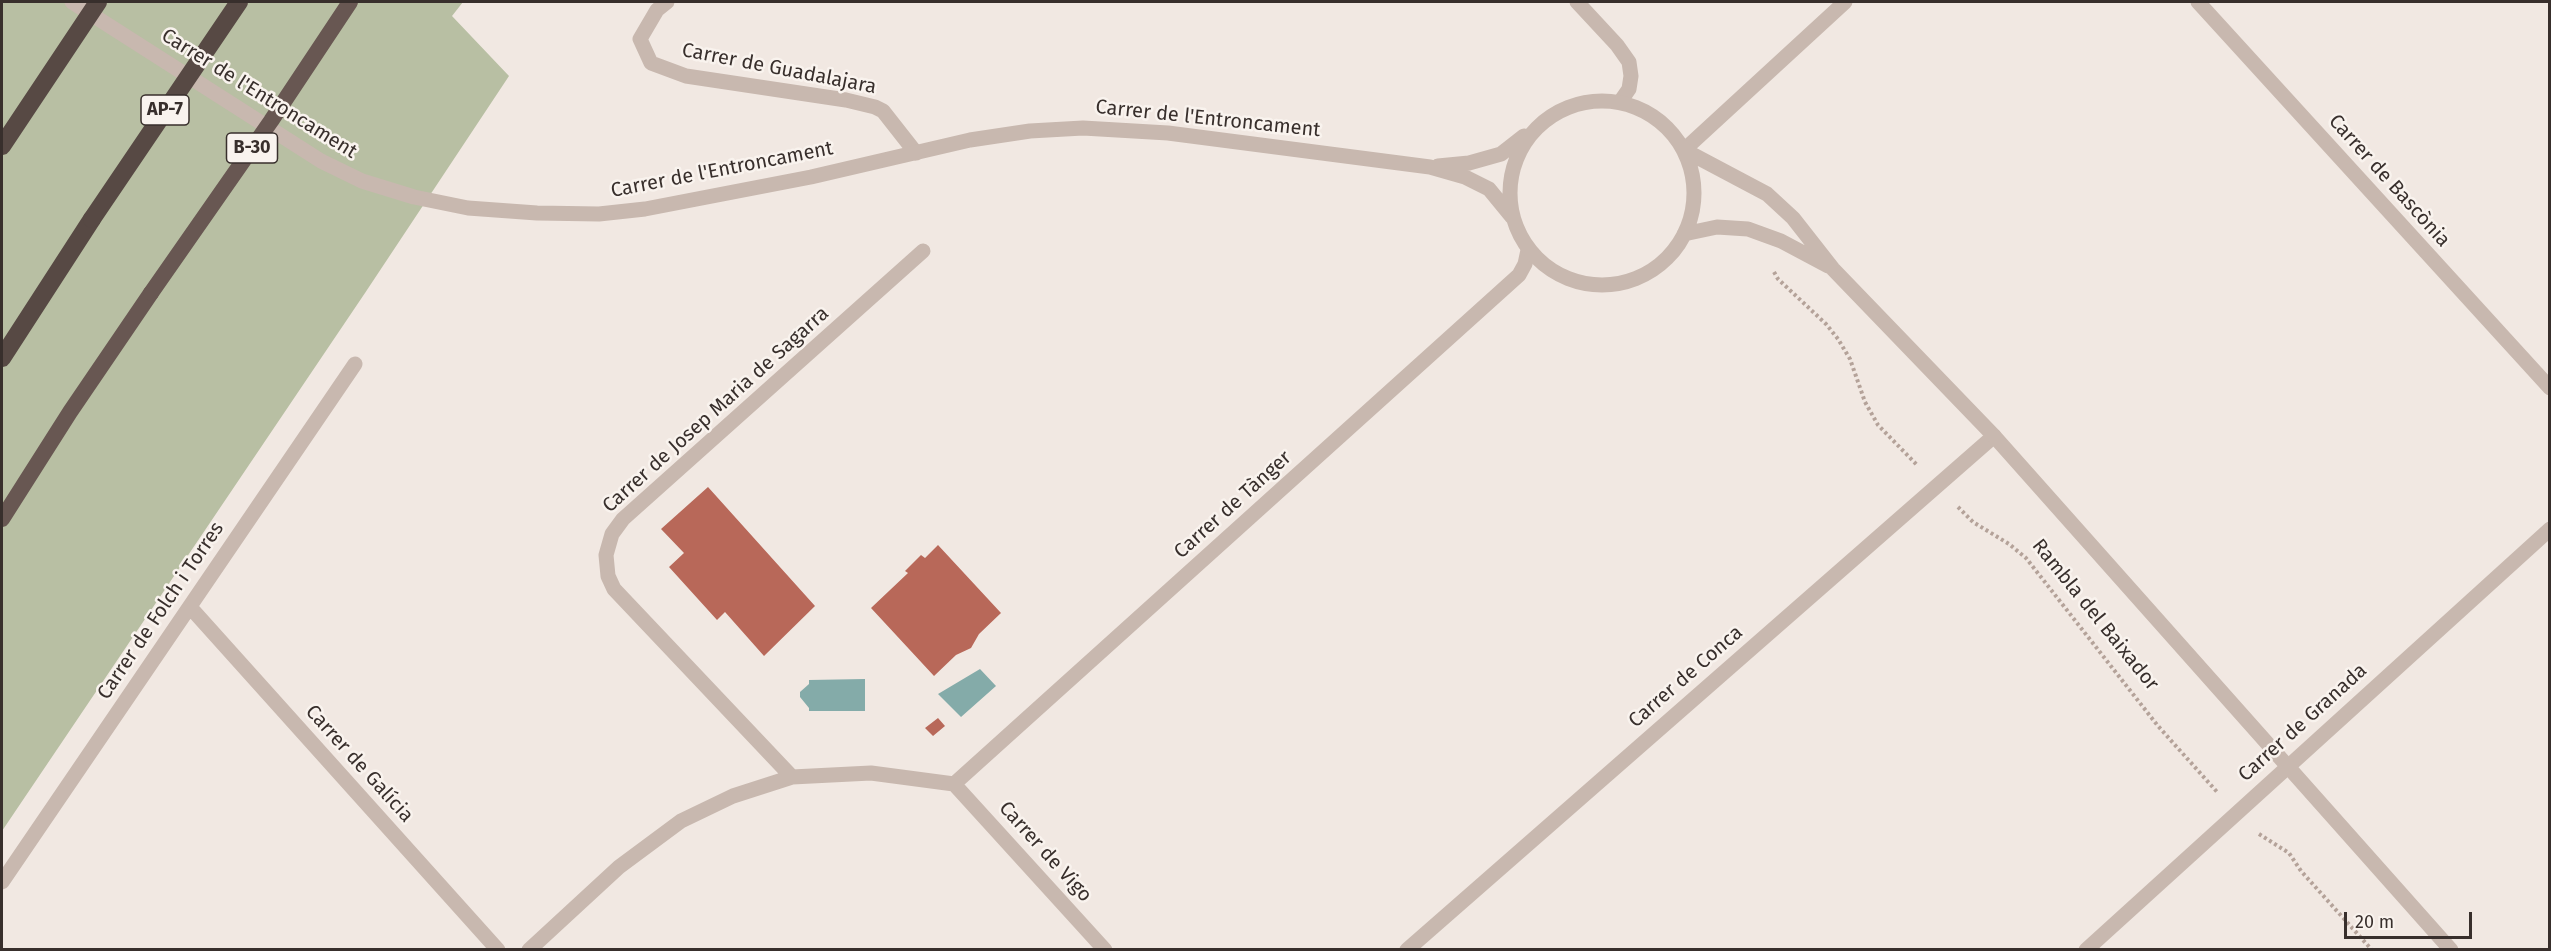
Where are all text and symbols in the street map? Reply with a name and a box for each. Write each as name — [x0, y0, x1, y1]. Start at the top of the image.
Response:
street label: Carrer de l'Entroncament — [157, 24, 361, 164]
street label: Carrer de Guadalajara — [680, 38, 878, 100]
road number: AP-7 — [141, 95, 189, 125]
street label: Carrer de l'Entroncament — [1094, 95, 1322, 143]
street label: Carrer de Bascònia — [2323, 110, 2455, 252]
road number: B-30 — [226, 133, 278, 163]
street label: Carrer de l'Entroncament — [609, 137, 835, 203]
street label: Carrer de Josep Maria de Sagarra — [598, 302, 834, 518]
street label: Carrer de Tànger — [1169, 446, 1297, 564]
street label: Carrer de Folch i Torres — [93, 518, 229, 704]
street label: Rambla del Baixador — [2026, 534, 2164, 696]
street label: Carrer de Conca — [1624, 621, 1748, 733]
street label: Carrer de Granada — [2234, 659, 2372, 787]
street label: Carrer de Galícia — [300, 700, 418, 828]
street label: Carrer de Vigo — [993, 797, 1097, 907]
scale bar — [2347, 900, 2474, 938]
text: 20 m — [2355, 911, 2394, 933]

